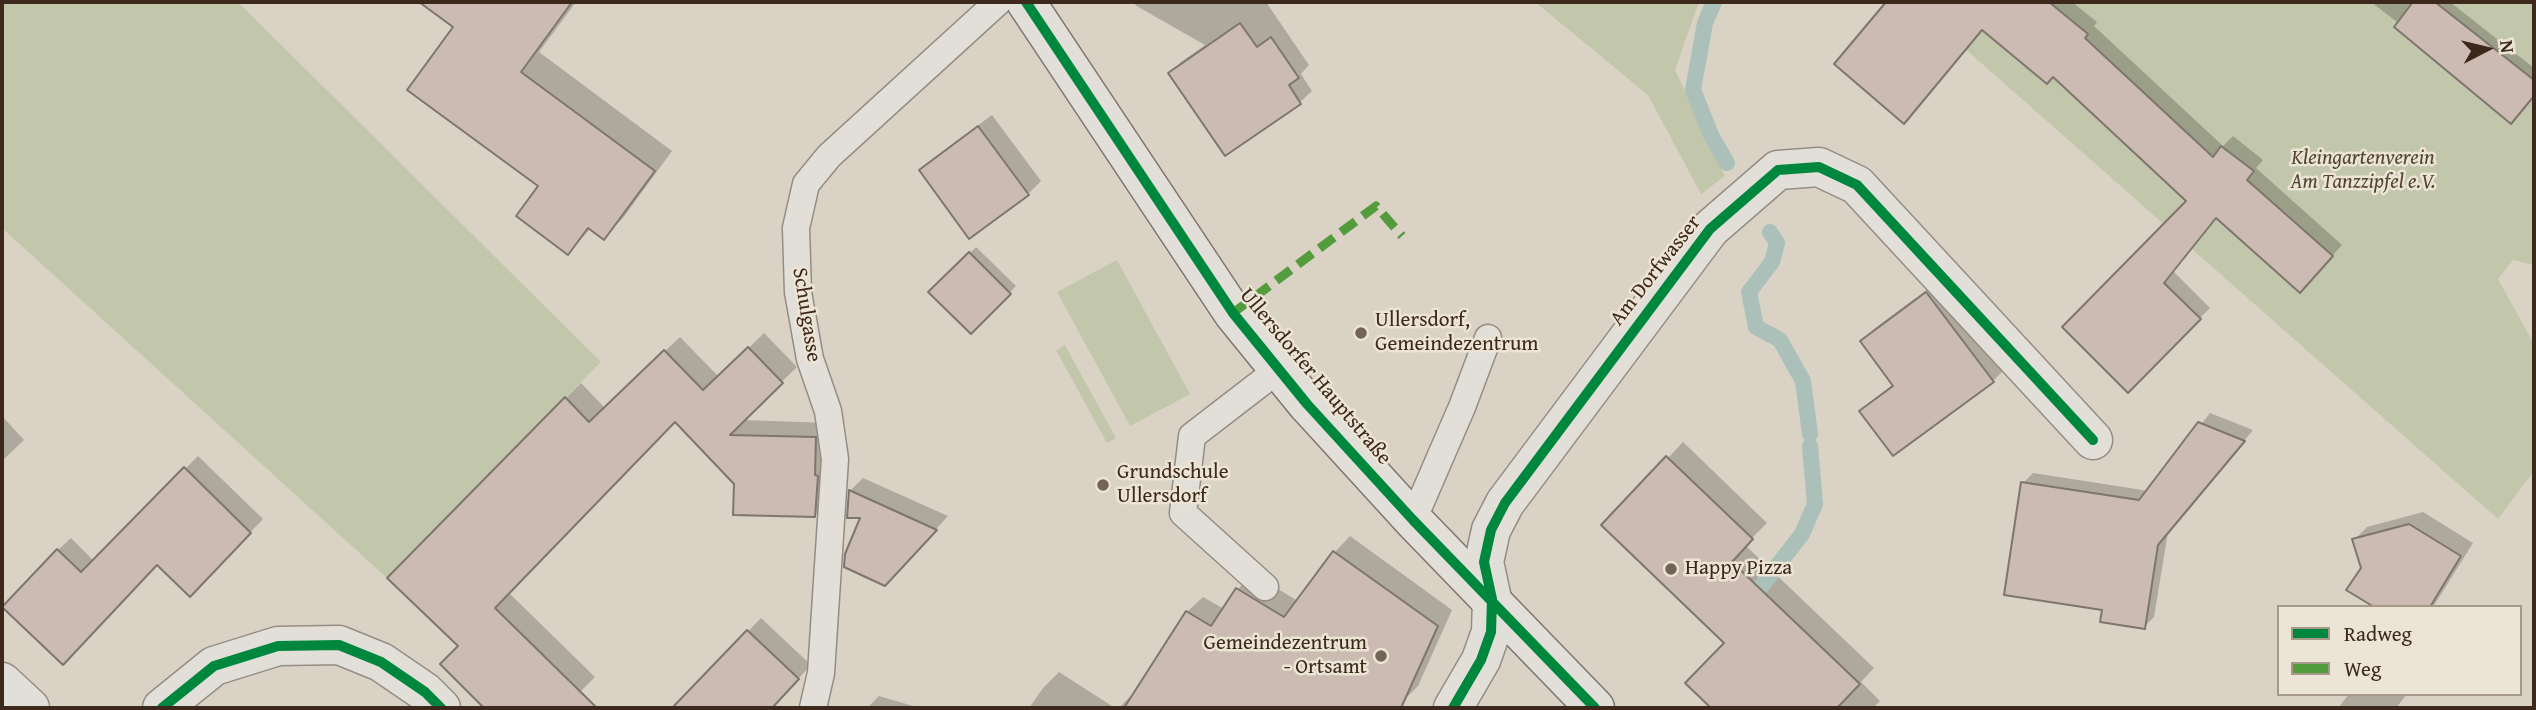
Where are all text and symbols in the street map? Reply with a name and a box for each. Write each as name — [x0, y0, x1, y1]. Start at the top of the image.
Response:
north arrow — [2452, 14, 2522, 84]
text: N — [2493, 38, 2523, 54]
park label: Kleingartenverein Am Tanzzipfel e.V. — [2290, 146, 2436, 196]
street label: Am Dorfwasser — [1605, 211, 1707, 331]
street label: Schulgasse — [786, 266, 826, 364]
street label: Ullersdorfer Hauptstraße — [1234, 283, 1396, 471]
place label: Ullersdorf, Gemeindezentrum — [1375, 308, 1538, 358]
marker: Ullersdorf, Gemeindezentrum — [1353, 325, 1369, 341]
place label: Grundschule Ullersdorf — [1117, 460, 1229, 510]
marker: Grundschule Ullersdorf — [1095, 477, 1111, 493]
place label: Happy Pizza — [1685, 556, 1792, 582]
marker: Happy Pizza — [1663, 561, 1679, 577]
legend — [2277, 605, 2522, 696]
text: Radweg — [2344, 618, 2412, 649]
place label: Gemeindezentrum - Ortsamt — [1204, 631, 1367, 681]
marker: Gemeindezentrum - Ortsamt — [1373, 648, 1389, 664]
text: Weg — [2344, 653, 2381, 684]

